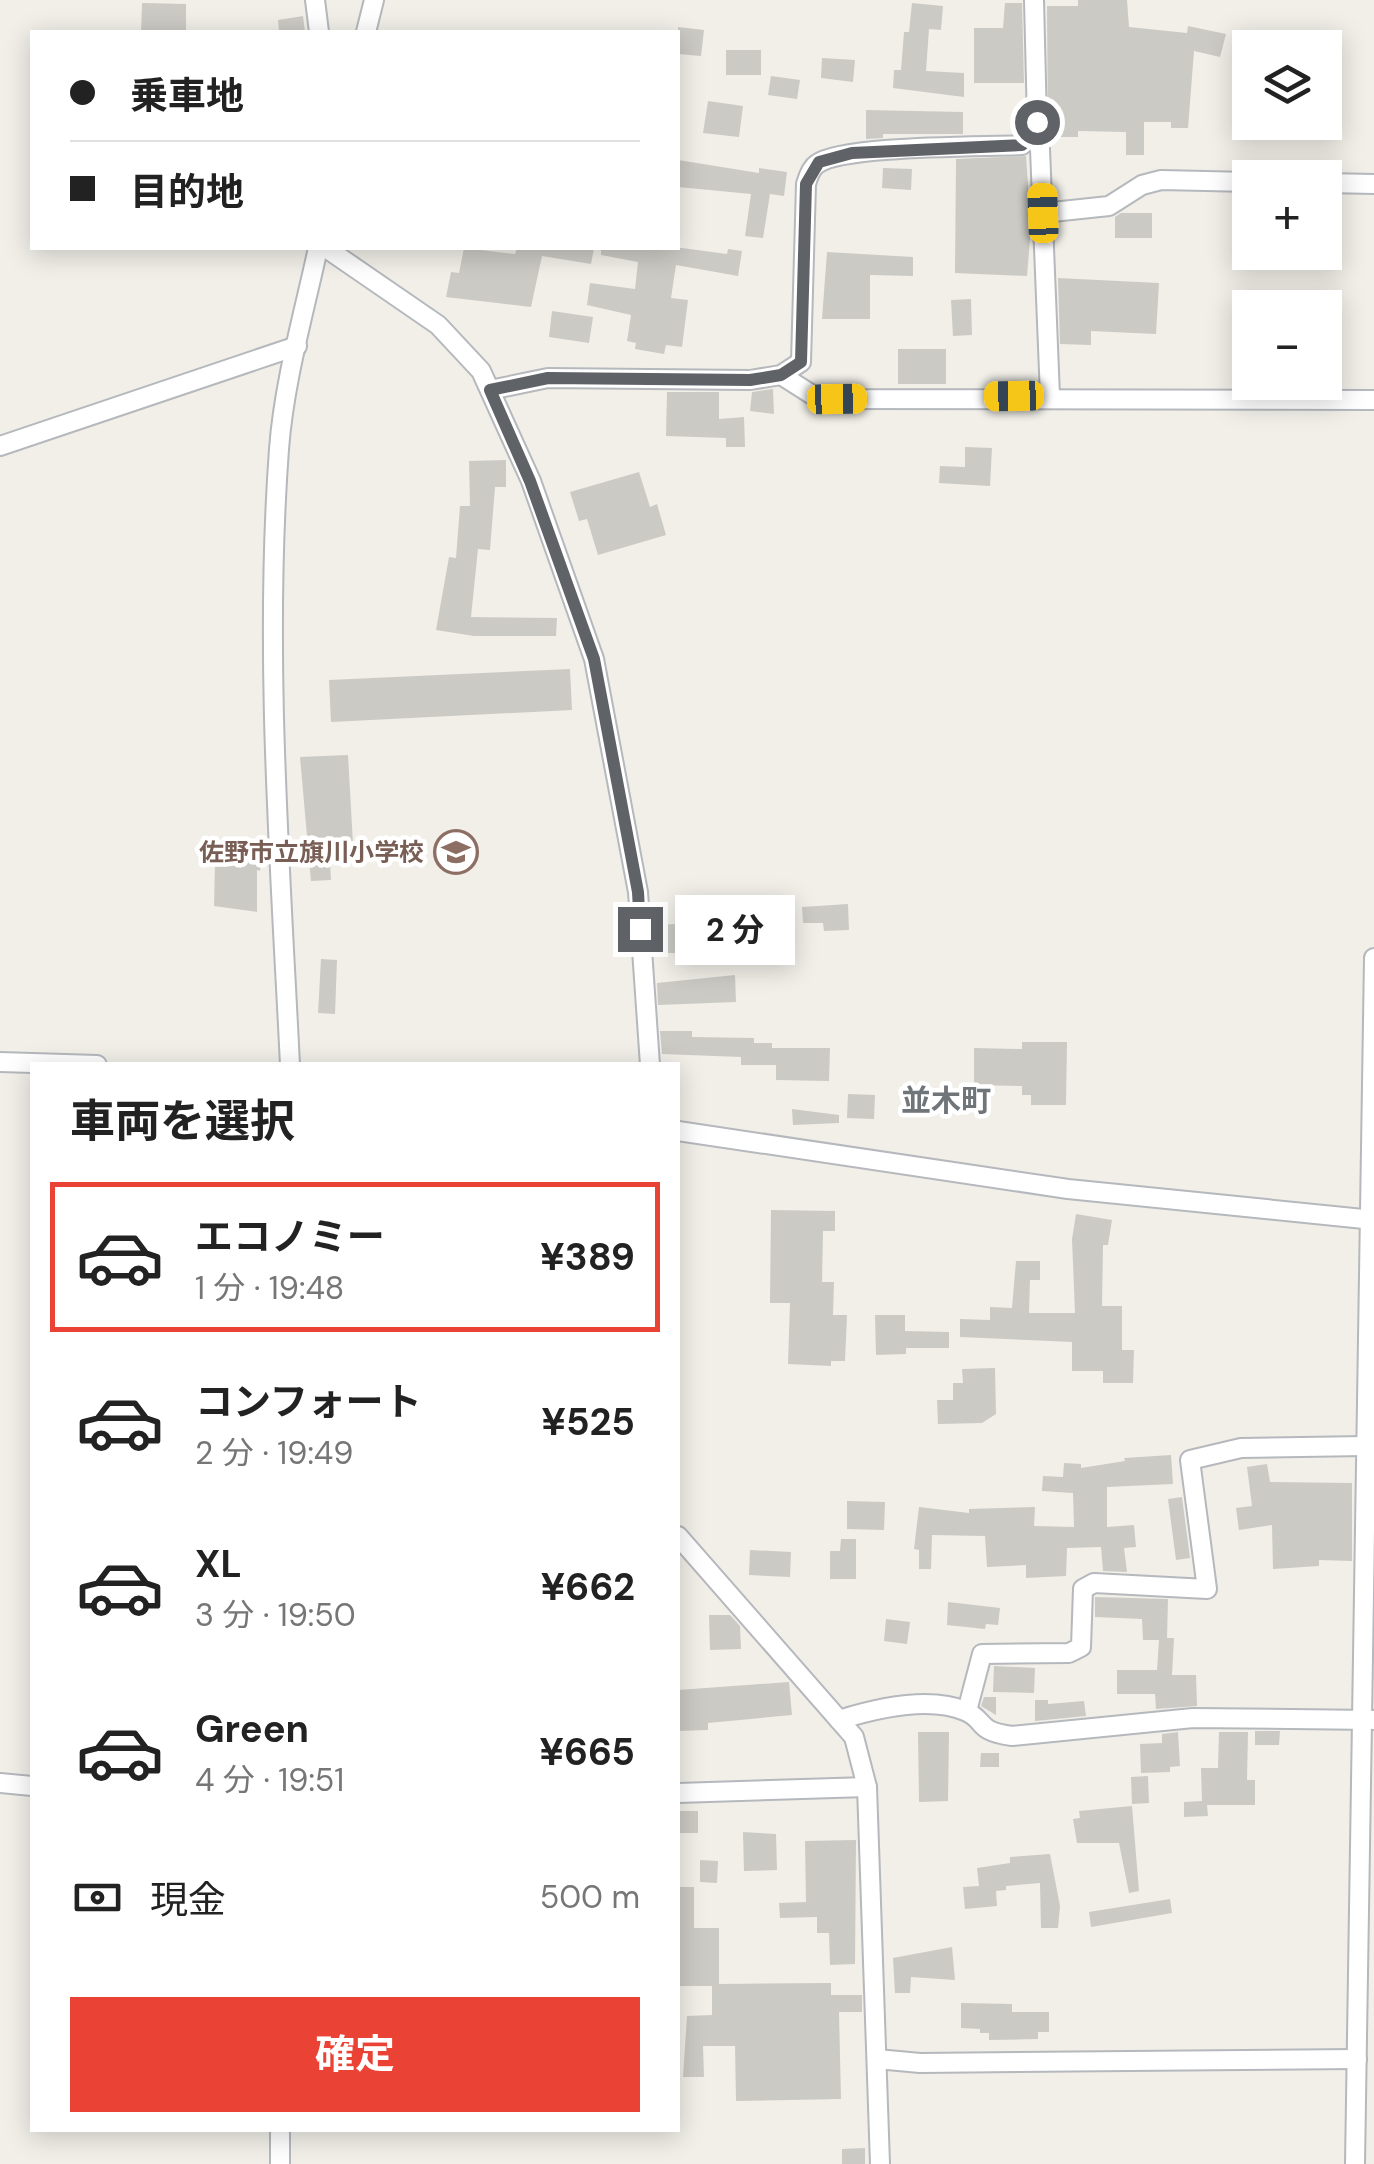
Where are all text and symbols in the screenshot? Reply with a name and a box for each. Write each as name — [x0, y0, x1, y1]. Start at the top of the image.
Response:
map controls — [1232, 30, 1342, 400]
button: layers — [1232, 30, 1342, 140]
text: 乗車地 — [130, 71, 244, 121]
route start — [1015, 100, 1060, 145]
button: + — [1232, 160, 1342, 270]
text: 目的地 — [130, 167, 244, 217]
car — [1027, 182, 1059, 244]
button: − — [1232, 290, 1342, 400]
car — [984, 380, 1044, 412]
car — [807, 383, 867, 415]
school or university icon: 佐野市立旗川小学校 — [433, 829, 479, 875]
place label: 佐野市立旗川小学校 — [199, 836, 424, 869]
callout: 2 分 — [675, 894, 795, 964]
route end — [618, 907, 663, 952]
text: 2 分 — [706, 909, 764, 951]
district label: 並木町 — [901, 1081, 991, 1120]
text: 車両を選択 — [70, 1092, 295, 1151]
icon: car — [75, 1212, 165, 1302]
text: エコノミー — [195, 1212, 385, 1262]
text: ¥389 — [540, 1232, 635, 1282]
text: 1 分 · 19:48 — [195, 1267, 344, 1309]
icon: car — [75, 1377, 165, 1467]
text: コンフォート — [195, 1377, 422, 1427]
text: ¥525 — [541, 1397, 635, 1447]
text: 2 分 · 19:49 — [195, 1432, 353, 1474]
text: XL — [195, 1539, 242, 1589]
icon: car — [75, 1542, 165, 1632]
text: ¥662 — [541, 1562, 635, 1612]
text: 3 分 · 19:50 — [195, 1594, 356, 1636]
text: Green — [195, 1704, 309, 1754]
icon: car — [75, 1707, 165, 1797]
text: ¥665 — [539, 1727, 635, 1777]
text: 4 分 · 19:51 — [195, 1759, 344, 1801]
icon: cash — [70, 1870, 125, 1925]
text: 現金 — [150, 1875, 226, 1925]
text: 500 m — [540, 1876, 640, 1918]
button: 確定 — [70, 1997, 640, 2112]

